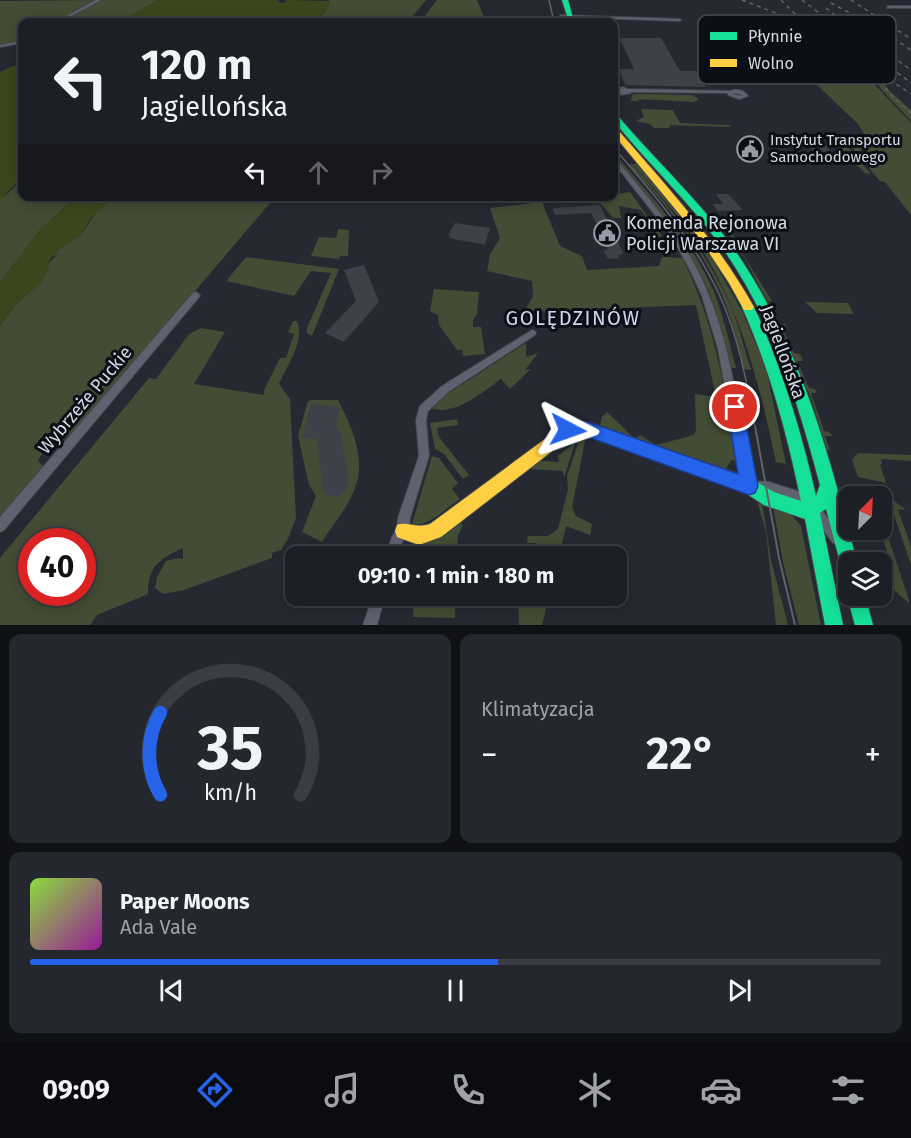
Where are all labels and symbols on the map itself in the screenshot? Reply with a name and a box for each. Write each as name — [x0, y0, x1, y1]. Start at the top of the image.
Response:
legend — [698, 15, 896, 84]
text: Płynnie — [748, 27, 802, 46]
text: Wolno — [748, 54, 794, 73]
place label: Instytut Transportu Samochodowego — [770, 131, 901, 166]
public building icon: Instytut Transportu Samochodowego — [735, 134, 765, 164]
place label: Komenda Rejonowa Policji Warszawa VI — [626, 212, 788, 255]
public building icon: Komenda Rejonowa Policji Warszawa VI — [592, 218, 622, 248]
street label: Jagiellońska — [756, 302, 810, 402]
district label: GOLĘDZINÓW — [506, 306, 640, 330]
street label: Wybrzeże Puckie — [33, 342, 137, 458]
pin — [709, 381, 760, 432]
position arrow — [536, 398, 600, 462]
north arrow — [838, 486, 892, 540]
speed limit sign: 40 — [18, 528, 96, 606]

